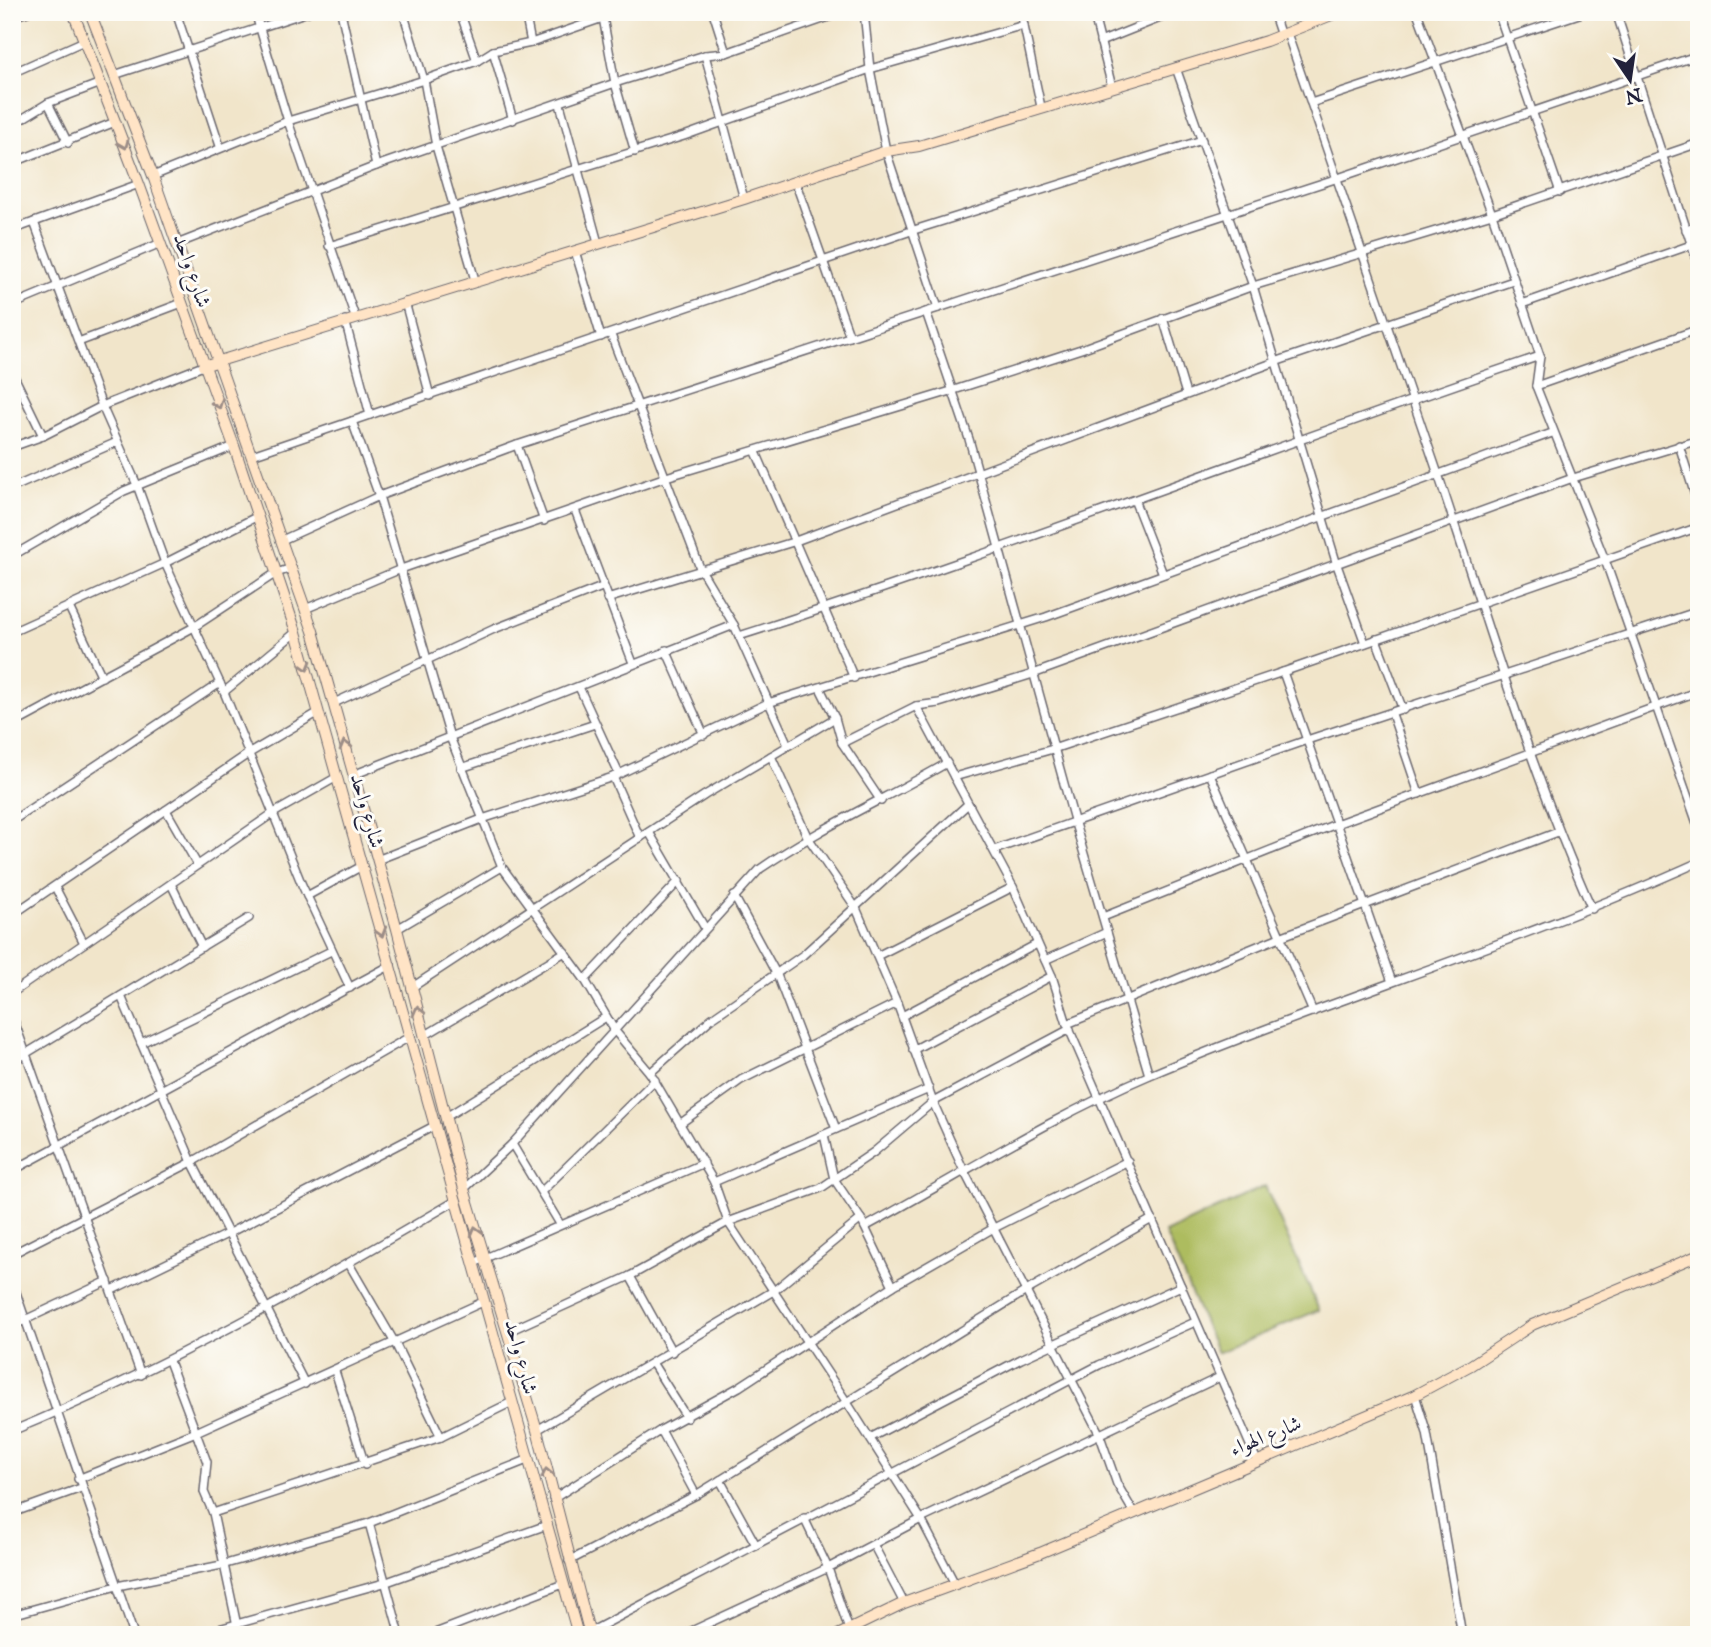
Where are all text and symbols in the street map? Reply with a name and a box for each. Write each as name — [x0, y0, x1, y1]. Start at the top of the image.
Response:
north arrow — [1596, 46, 1666, 116]
text: N — [1622, 81, 1645, 108]
one-way arrow — [115, 138, 129, 150]
street label: شارع واحد — [163, 230, 216, 313]
one-way arrow — [209, 398, 223, 410]
one-way arrow — [297, 660, 312, 672]
one-way arrow — [339, 739, 353, 751]
street label: شارع واحد — [340, 770, 390, 852]
one-way arrow — [373, 926, 387, 938]
one-way arrow — [411, 1006, 426, 1018]
one-way arrow — [470, 1225, 485, 1237]
street label: شارع واحد — [494, 1316, 543, 1398]
street label: شارع الهواء — [1226, 1410, 1307, 1466]
one-way arrow — [540, 1467, 555, 1479]

